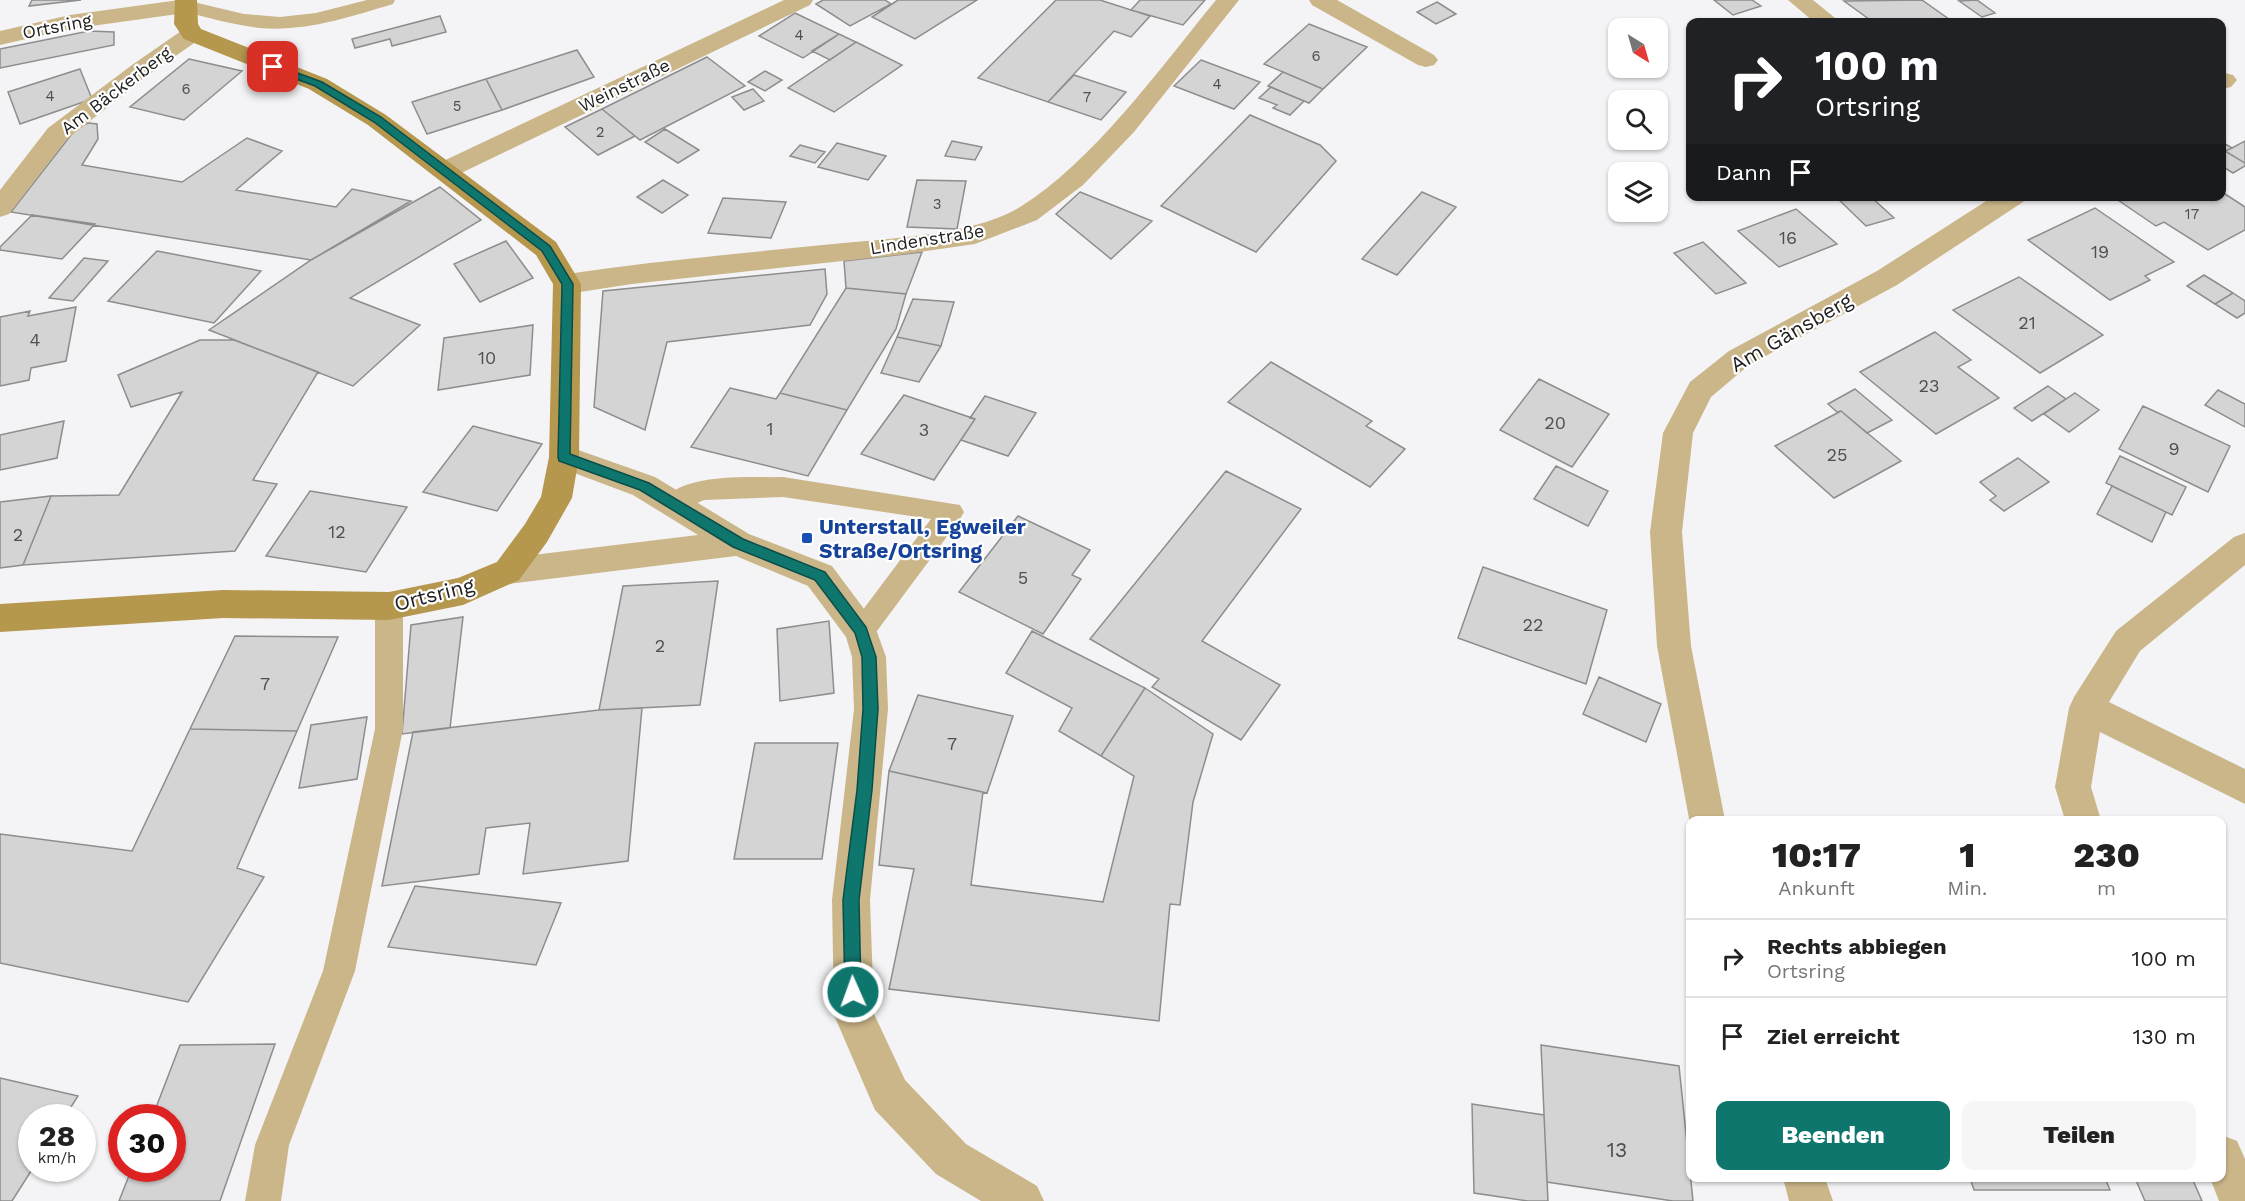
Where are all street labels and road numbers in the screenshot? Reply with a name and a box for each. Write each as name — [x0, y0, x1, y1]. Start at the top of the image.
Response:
street label: Ortsring — [21, 9, 94, 43]
street label: Am Bäckerberg — [57, 41, 176, 138]
street label: Weinstraße — [575, 54, 673, 116]
street label: Lindenstraße — [868, 220, 986, 258]
street label: Am Gänsberg — [1726, 287, 1857, 377]
street label: Ortsring — [391, 572, 477, 616]

